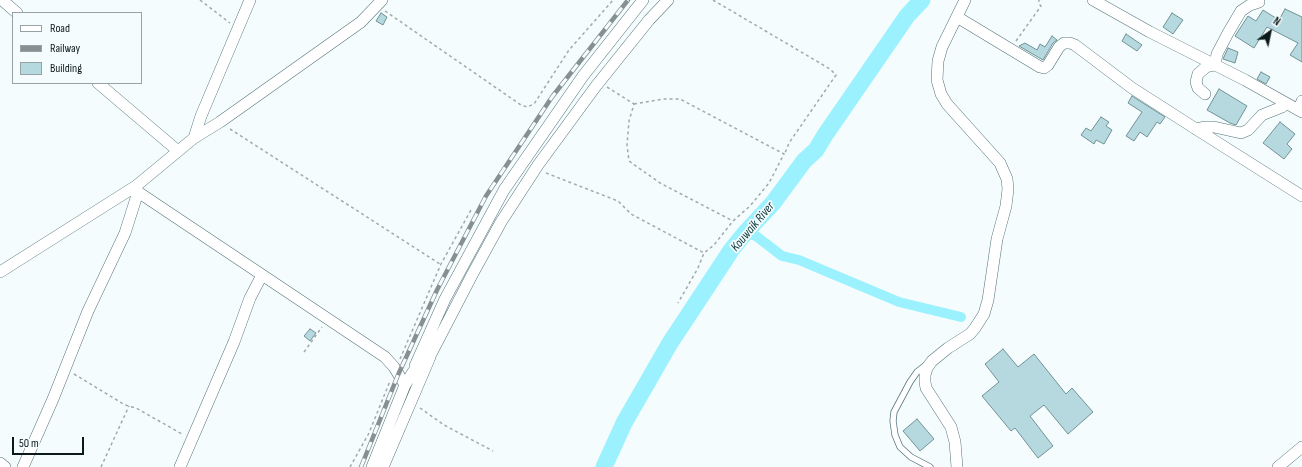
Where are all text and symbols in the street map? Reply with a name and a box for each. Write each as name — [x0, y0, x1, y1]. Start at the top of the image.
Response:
legend — [12, 12, 142, 84]
north arrow — [1250, 12, 1290, 52]
text: N — [1271, 14, 1283, 29]
text: Road — [50, 21, 70, 36]
text: Railway — [50, 41, 80, 56]
text: Building — [50, 61, 82, 76]
water label: Kouwaik River — [728, 199, 778, 255]
scale bar — [14, 429, 86, 455]
text: 50 m — [19, 436, 39, 451]

